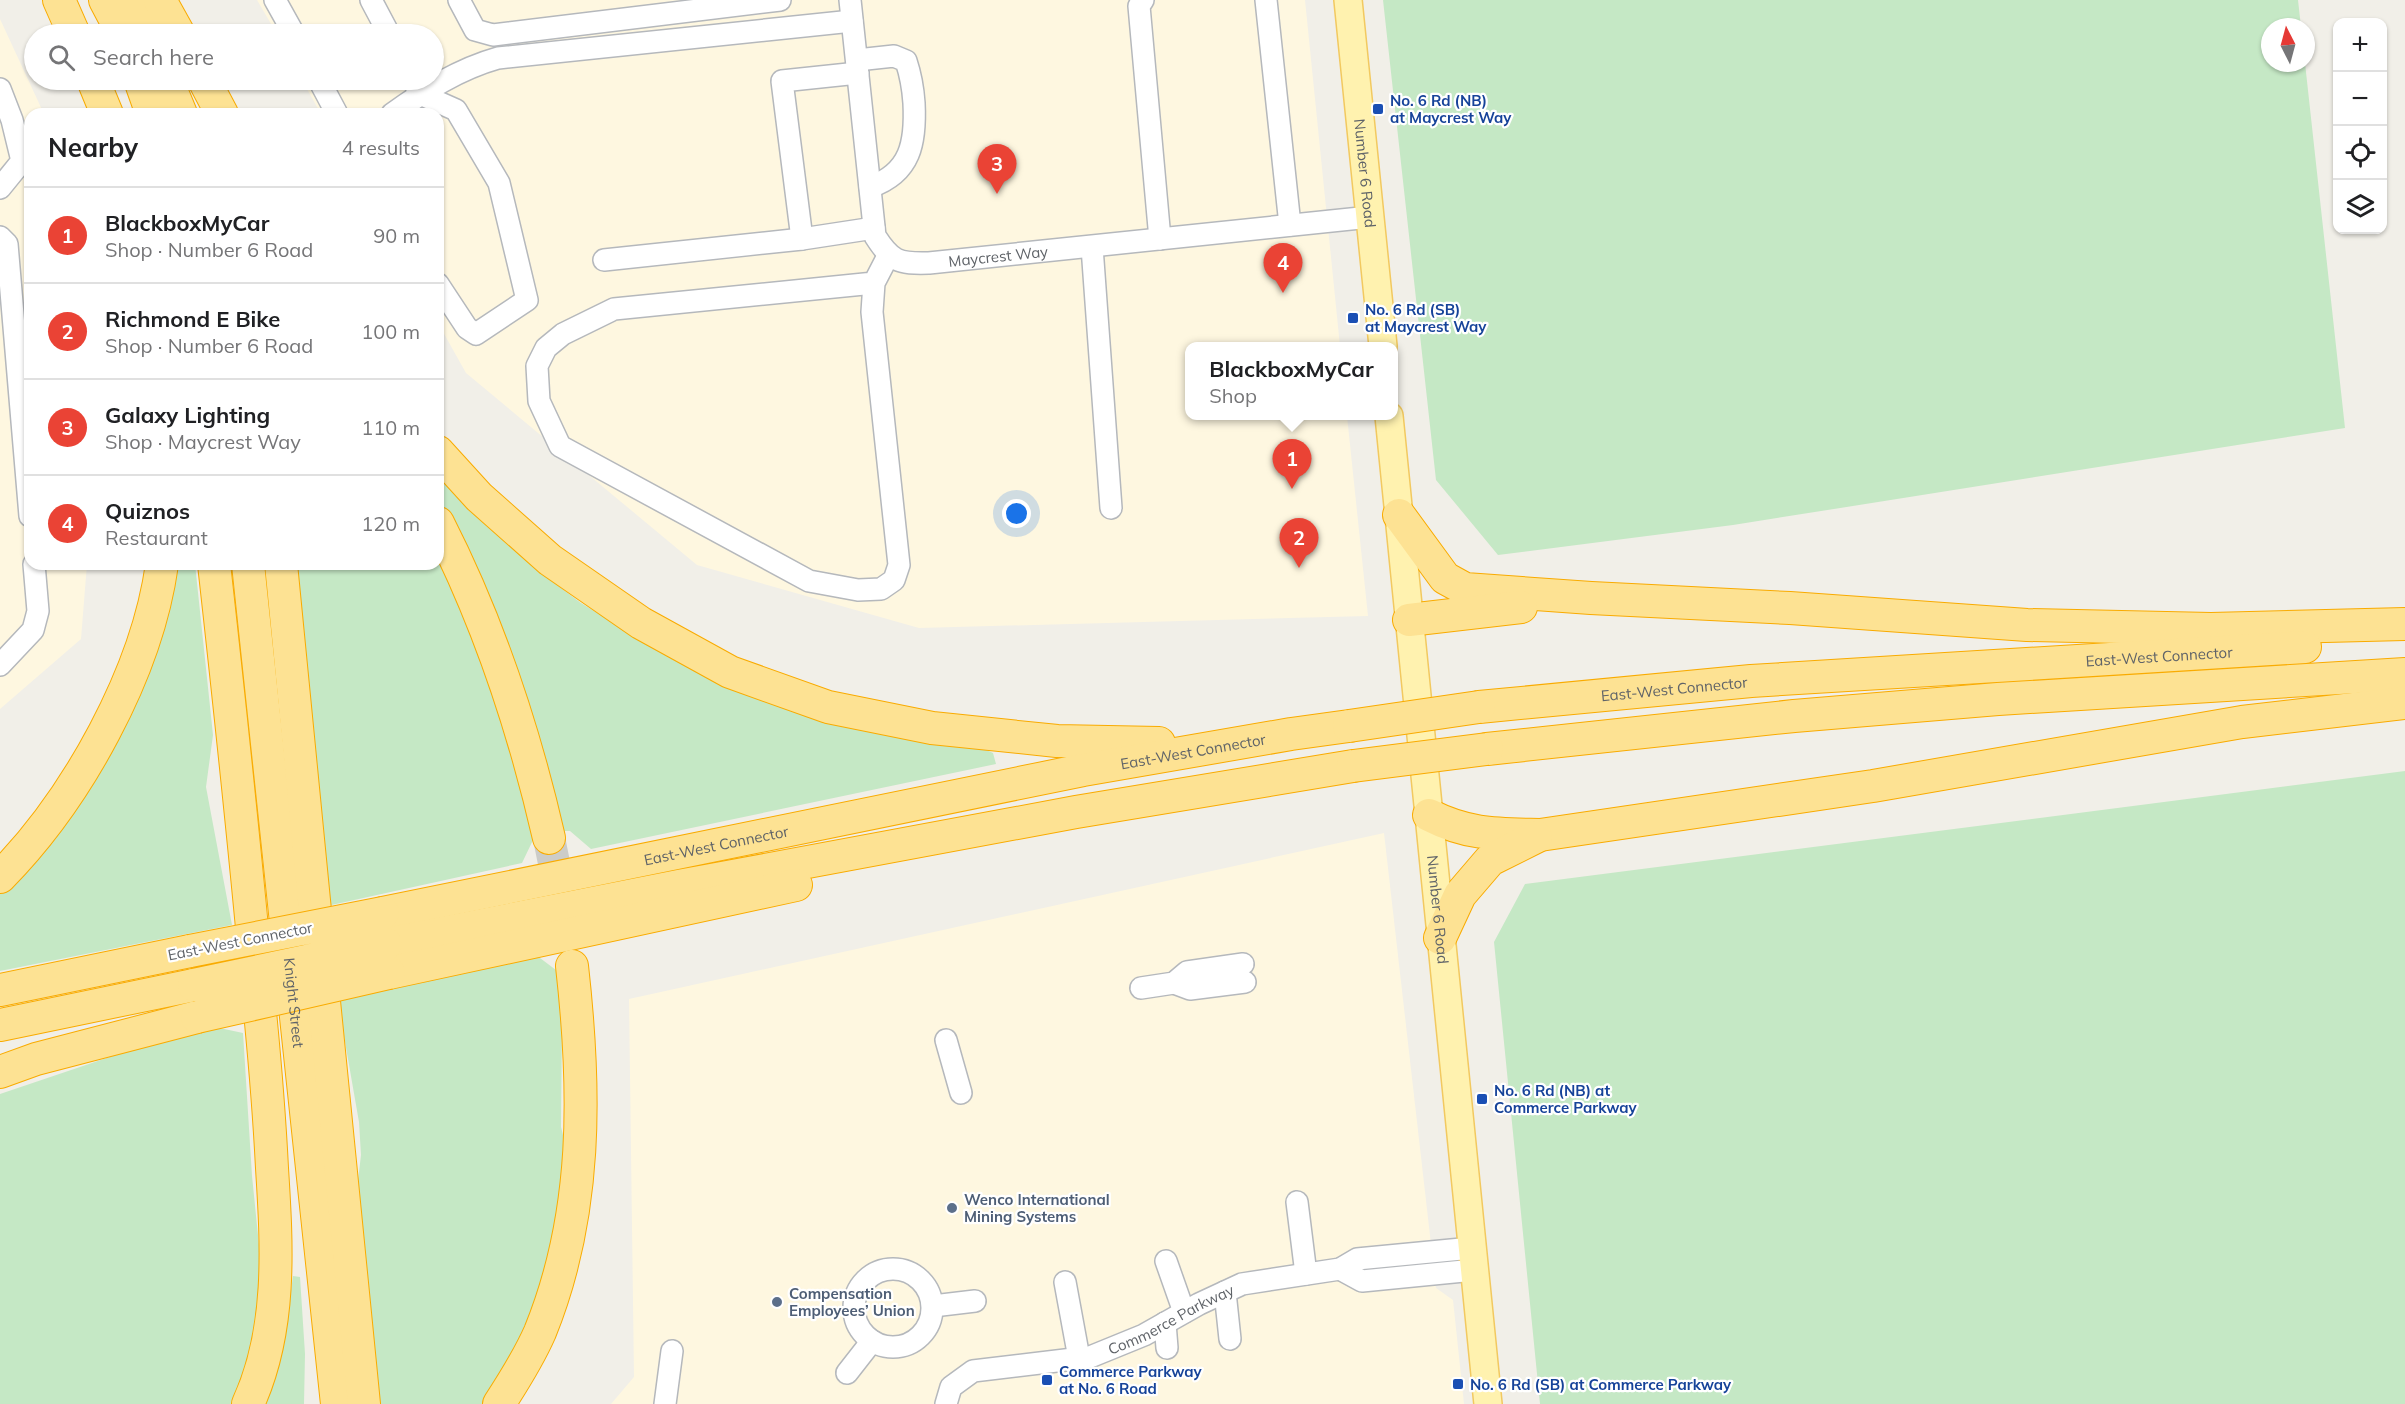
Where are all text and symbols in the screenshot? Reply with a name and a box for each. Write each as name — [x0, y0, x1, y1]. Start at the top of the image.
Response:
north arrow — [2261, 18, 2315, 72]
map controls — [2333, 18, 2387, 234]
button: + — [2333, 18, 2387, 72]
search box — [24, 24, 444, 90]
icon: search — [45, 41, 78, 74]
text: Search here — [93, 43, 214, 71]
button: − — [2333, 72, 2387, 126]
place label: No. 6 Rd (NB) at Maycrest Way — [1390, 91, 1512, 127]
marker: No. 6 Rd (NB) at Maycrest Way — [1371, 102, 1385, 116]
street label: Number 6 Road — [1351, 118, 1380, 228]
button: locate — [2333, 126, 2387, 180]
text: Nearby — [48, 131, 138, 164]
text: 4 results — [342, 135, 420, 160]
pin: 3 — [978, 144, 1016, 194]
button: layers — [2333, 180, 2387, 234]
text: BlackboxMyCar — [105, 209, 269, 237]
text: 1 — [62, 223, 74, 248]
text: 90 m — [373, 223, 420, 248]
text: Shop · Number 6 Road — [105, 237, 313, 262]
street label: Maycrest Way — [948, 241, 1049, 270]
pin: 4 — [1264, 244, 1302, 293]
place label: No. 6 Rd (SB) at Maycrest Way — [1365, 300, 1487, 336]
text: Richmond E Bike — [105, 305, 280, 333]
marker: No. 6 Rd (SB) at Maycrest Way — [1346, 311, 1360, 325]
text: 2 — [62, 319, 74, 344]
text: 100 m — [361, 319, 420, 344]
text: Shop · Number 6 Road — [105, 333, 313, 358]
popup — [1185, 342, 1398, 420]
text: BlackboxMyCar — [1209, 355, 1374, 383]
text: Shop — [1209, 383, 1257, 408]
text: Galaxy Lighting — [105, 401, 270, 429]
text: 3 — [62, 415, 74, 440]
text: 110 m — [361, 415, 420, 440]
text: Shop · Maycrest Way — [105, 429, 301, 454]
pin: 1 — [1272, 440, 1312, 489]
text: Quiznos — [105, 497, 190, 525]
your location — [1002, 499, 1031, 528]
text: 4 — [62, 511, 74, 536]
text: 120 m — [361, 511, 420, 536]
pin: 2 — [1280, 518, 1318, 568]
text: Restaurant — [105, 525, 208, 550]
street label: East-West Connector — [2085, 642, 2234, 670]
street label: East-West Connector — [1600, 672, 1749, 705]
street label: East-West Connector — [1119, 729, 1268, 773]
street label: East-West Connector — [642, 821, 791, 869]
street label: Number 6 Road — [1424, 854, 1453, 965]
street label: East-West Connector — [166, 918, 315, 964]
street label: Knight Street — [280, 957, 309, 1049]
place label: No. 6 Rd (NB) at Commerce Parkway — [1494, 1081, 1638, 1117]
marker: No. 6 Rd (NB) at Commerce Parkway — [1475, 1092, 1489, 1106]
place label: Wenco International Mining Systems — [964, 1190, 1110, 1226]
marker: Wenco International Mining Systems — [945, 1201, 959, 1215]
street label: Commerce Parkway — [1105, 1280, 1237, 1358]
place label: Compensation Employees’ Union — [789, 1284, 915, 1320]
marker: Compensation Employees’ Union — [770, 1295, 784, 1309]
place label: Commerce Parkway at No. 6 Road — [1059, 1362, 1203, 1398]
marker: Commerce Parkway at No. 6 Road — [1040, 1373, 1054, 1387]
place label: No. 6 Rd (SB) at Commerce Parkway — [1470, 1375, 1732, 1394]
marker: No. 6 Rd (SB) at Commerce Parkway — [1451, 1377, 1465, 1391]

